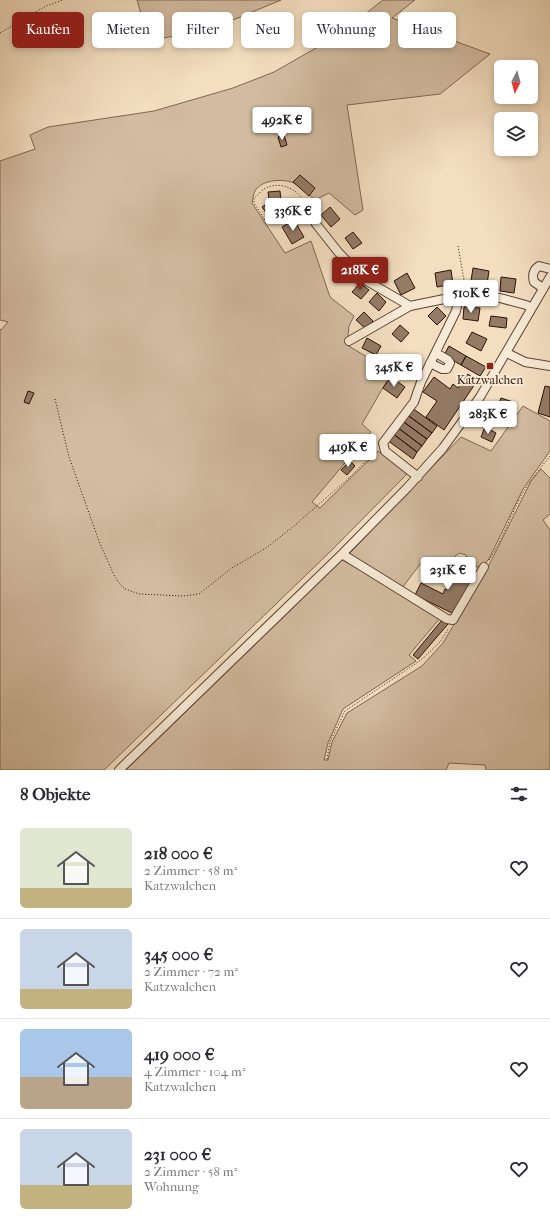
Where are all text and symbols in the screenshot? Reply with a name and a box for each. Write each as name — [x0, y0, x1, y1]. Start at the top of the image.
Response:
chip: Kaufen — [12, 12, 84, 48]
chip: Mieten — [92, 12, 164, 48]
chip: Filter — [172, 12, 233, 48]
chip: Neu — [241, 12, 294, 48]
chip: Wohnung — [302, 12, 390, 48]
chip: Haus — [398, 12, 456, 48]
north arrow — [494, 60, 538, 104]
map controls — [494, 60, 538, 156]
pin: 492K € — [249, 107, 315, 141]
text: 492K € — [261, 112, 303, 127]
button: layers — [494, 112, 538, 156]
pin: 336K € — [260, 198, 326, 232]
text: 336K € — [274, 203, 312, 218]
pin: 218K € — [327, 257, 393, 291]
text: 218K € — [341, 262, 379, 277]
pin: 510K € — [438, 280, 504, 314]
text: 510K € — [452, 285, 490, 300]
pin: 345K € — [361, 354, 427, 388]
text: 345K € — [375, 359, 413, 374]
marker: Katzwalchen — [485, 361, 495, 371]
place label: Katzwalchen — [457, 373, 523, 387]
pin: 283K € — [455, 401, 521, 435]
text: 283K € — [469, 406, 507, 421]
pin: 419K € — [315, 434, 381, 468]
text: 419K € — [328, 439, 368, 454]
pin: 231K € — [415, 557, 481, 591]
text: 231K € — [430, 562, 466, 577]
icon: filters — [508, 783, 530, 805]
text: 8 Objekte — [20, 784, 90, 804]
text: 218 000 € — [144, 843, 213, 863]
icon: home — [52, 844, 100, 892]
icon: heart — [508, 857, 530, 879]
text: 2 Zimmer · 58 m² — [144, 863, 237, 878]
text: Katzwalchen — [144, 878, 216, 893]
text: 345 000 € — [144, 944, 213, 964]
icon: home — [52, 945, 100, 993]
icon: heart — [508, 958, 530, 980]
text: 2 Zimmer · 72 m² — [144, 964, 238, 979]
text: Katzwalchen — [144, 979, 216, 994]
text: 419 000 € — [144, 1044, 215, 1064]
icon: home — [52, 1045, 100, 1093]
icon: heart — [508, 1058, 530, 1080]
text: 4 Zimmer · 104 m² — [144, 1064, 245, 1079]
text: Katzwalchen — [144, 1079, 216, 1094]
text: 231 000 € — [144, 1144, 211, 1164]
icon: home — [52, 1145, 100, 1193]
icon: heart — [508, 1158, 530, 1180]
text: 2 Zimmer · 58 m² — [144, 1164, 237, 1179]
text: Wohnung — [144, 1179, 199, 1194]

